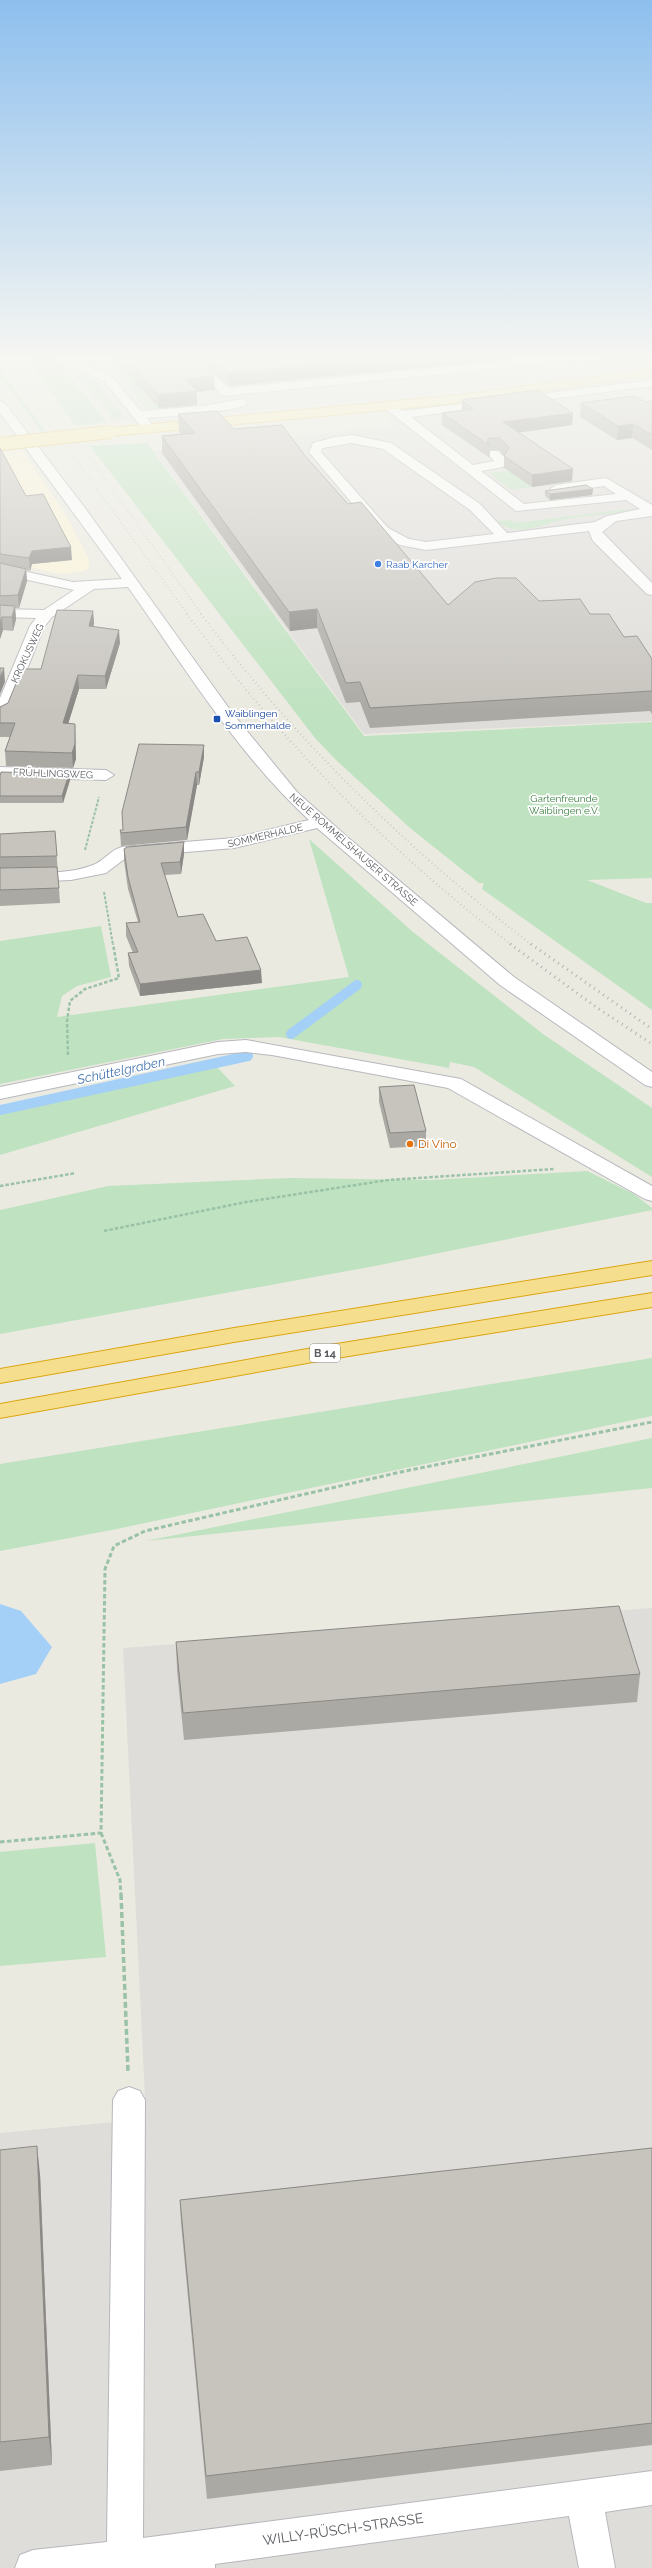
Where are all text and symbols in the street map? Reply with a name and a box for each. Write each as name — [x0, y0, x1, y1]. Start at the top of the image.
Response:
marker: Raab Karcher — [373, 559, 383, 569]
place label: Raab Karcher — [386, 559, 448, 570]
street label: KROKUSWEG — [9, 622, 46, 685]
place label: Waiblingen Sommerhalde — [225, 708, 291, 731]
marker: Waiblingen Sommerhalde — [212, 714, 222, 724]
street label: FRÜHLINGSWEG — [13, 767, 93, 780]
street label: NEUE ROMMELSHAUSER STRASSE — [288, 791, 420, 908]
park label: Gartenfreunde Waiblingen e.V. — [529, 793, 599, 816]
street label: SOMMERHALDE — [226, 821, 304, 850]
water label: Schüttelgraben — [75, 1054, 166, 1087]
place label: Di Vino — [418, 1137, 457, 1151]
marker: Di Vino — [405, 1139, 415, 1149]
road number: B 14 — [310, 1344, 340, 1362]
street label: WILLY-RÜSCH-STRASSE — [261, 2508, 424, 2548]

